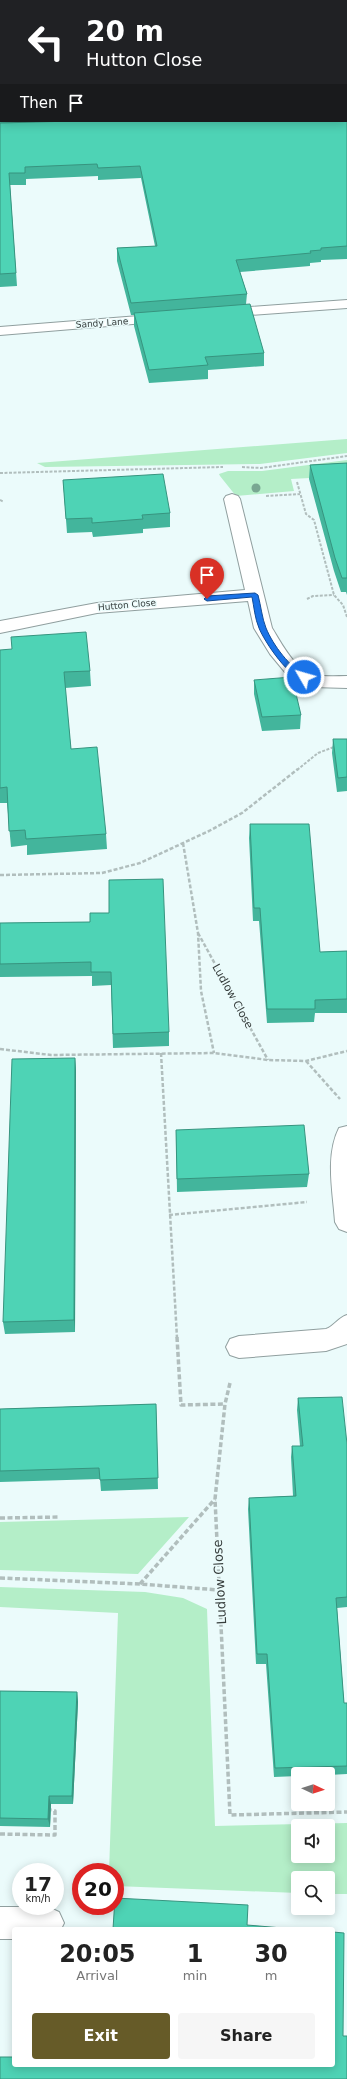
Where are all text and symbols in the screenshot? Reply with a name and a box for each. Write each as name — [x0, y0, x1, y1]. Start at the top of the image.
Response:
text: 20 m — [86, 15, 164, 48]
icon: left — [20, 16, 72, 68]
text: Hutton Close — [86, 49, 202, 70]
icon: arrive — [65, 92, 87, 114]
text: Then — [20, 94, 57, 112]
street label: Sandy Lane — [75, 316, 129, 330]
pin — [190, 558, 224, 599]
icon: arrive — [196, 564, 218, 586]
street label: Hutton Close — [98, 597, 157, 613]
position arrow — [283, 656, 325, 698]
street label: Ludlow Close — [209, 962, 256, 1031]
street label: Ludlow Close — [210, 1539, 229, 1625]
north arrow — [291, 1767, 335, 1811]
map controls — [291, 1767, 335, 1915]
button: sound — [291, 1819, 335, 1863]
speed limit sign: 20 — [72, 1863, 124, 1915]
button: search — [291, 1871, 335, 1915]
text: 17 — [24, 1872, 52, 1896]
text: km/h — [25, 1893, 51, 1904]
text: 20:05 — [59, 1940, 136, 1968]
text: 1 — [187, 1940, 203, 1968]
text: 30 — [254, 1940, 288, 1968]
text: Arrival — [76, 1968, 118, 1983]
text: min — [183, 1968, 207, 1983]
text: m — [265, 1968, 277, 1983]
button: Exit — [32, 2013, 170, 2059]
button: Share — [178, 2013, 315, 2059]

